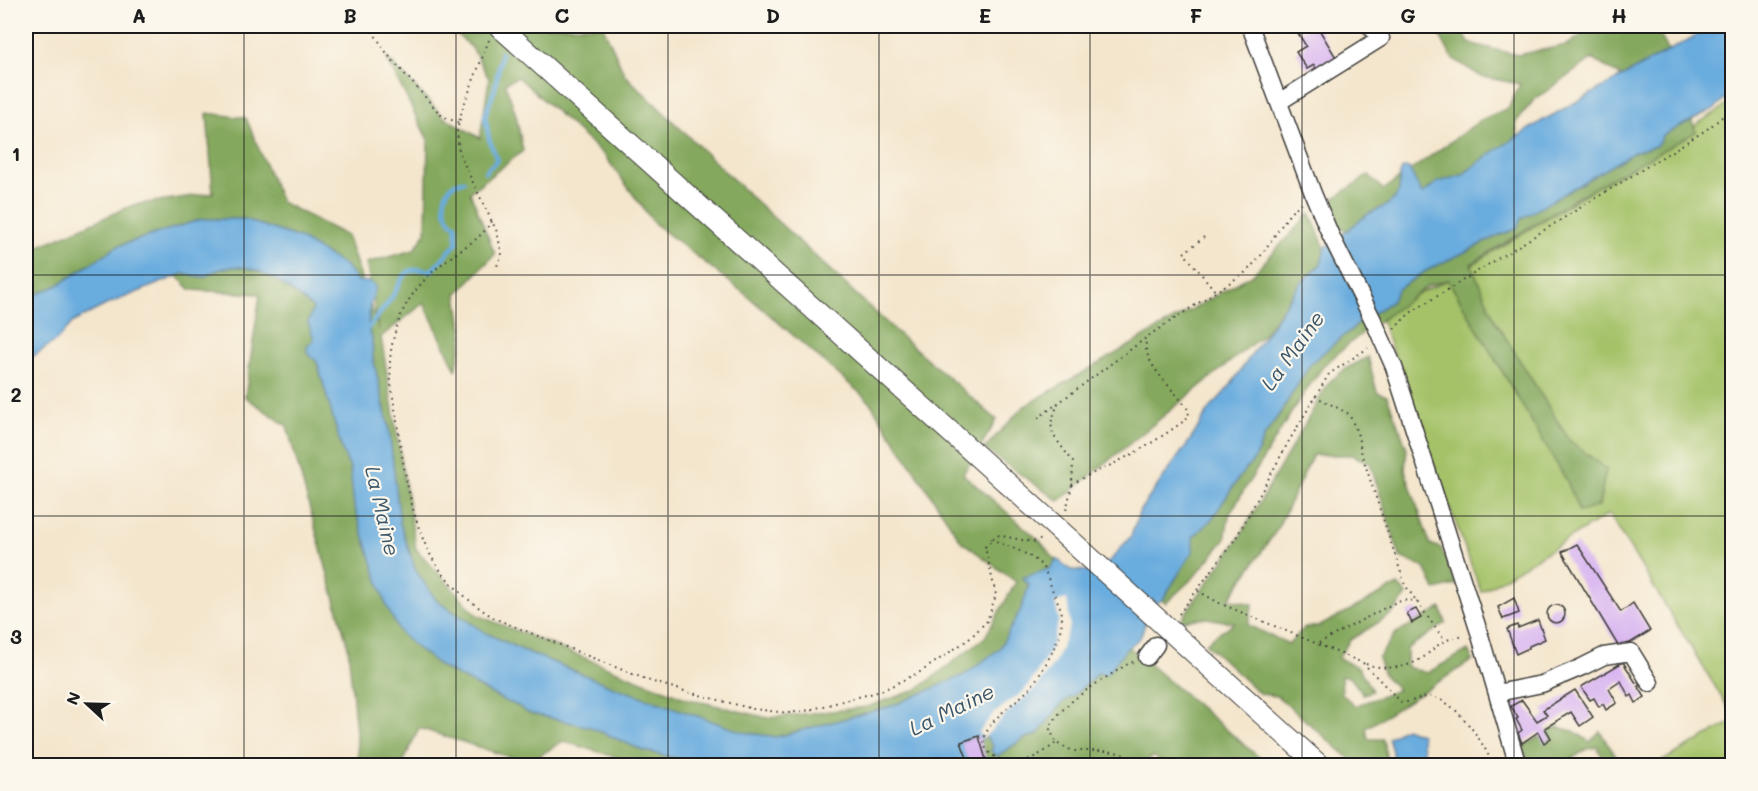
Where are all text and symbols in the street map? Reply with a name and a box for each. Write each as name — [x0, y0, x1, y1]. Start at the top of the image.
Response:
text: A — [132, 2, 146, 28]
text: B — [343, 2, 357, 28]
text: C — [555, 2, 570, 28]
text: D — [766, 2, 780, 28]
text: E — [979, 2, 991, 28]
text: F — [1190, 2, 1203, 28]
text: G — [1400, 2, 1416, 28]
text: H — [1611, 2, 1627, 28]
text: 1 — [12, 140, 20, 166]
water label: La Maine — [1254, 305, 1330, 395]
text: 2 — [10, 381, 22, 407]
water label: La Maine — [360, 463, 407, 558]
text: 3 — [10, 623, 22, 649]
north arrow — [57, 674, 117, 734]
water label: La Maine — [904, 676, 998, 741]
text: N — [61, 689, 85, 708]

